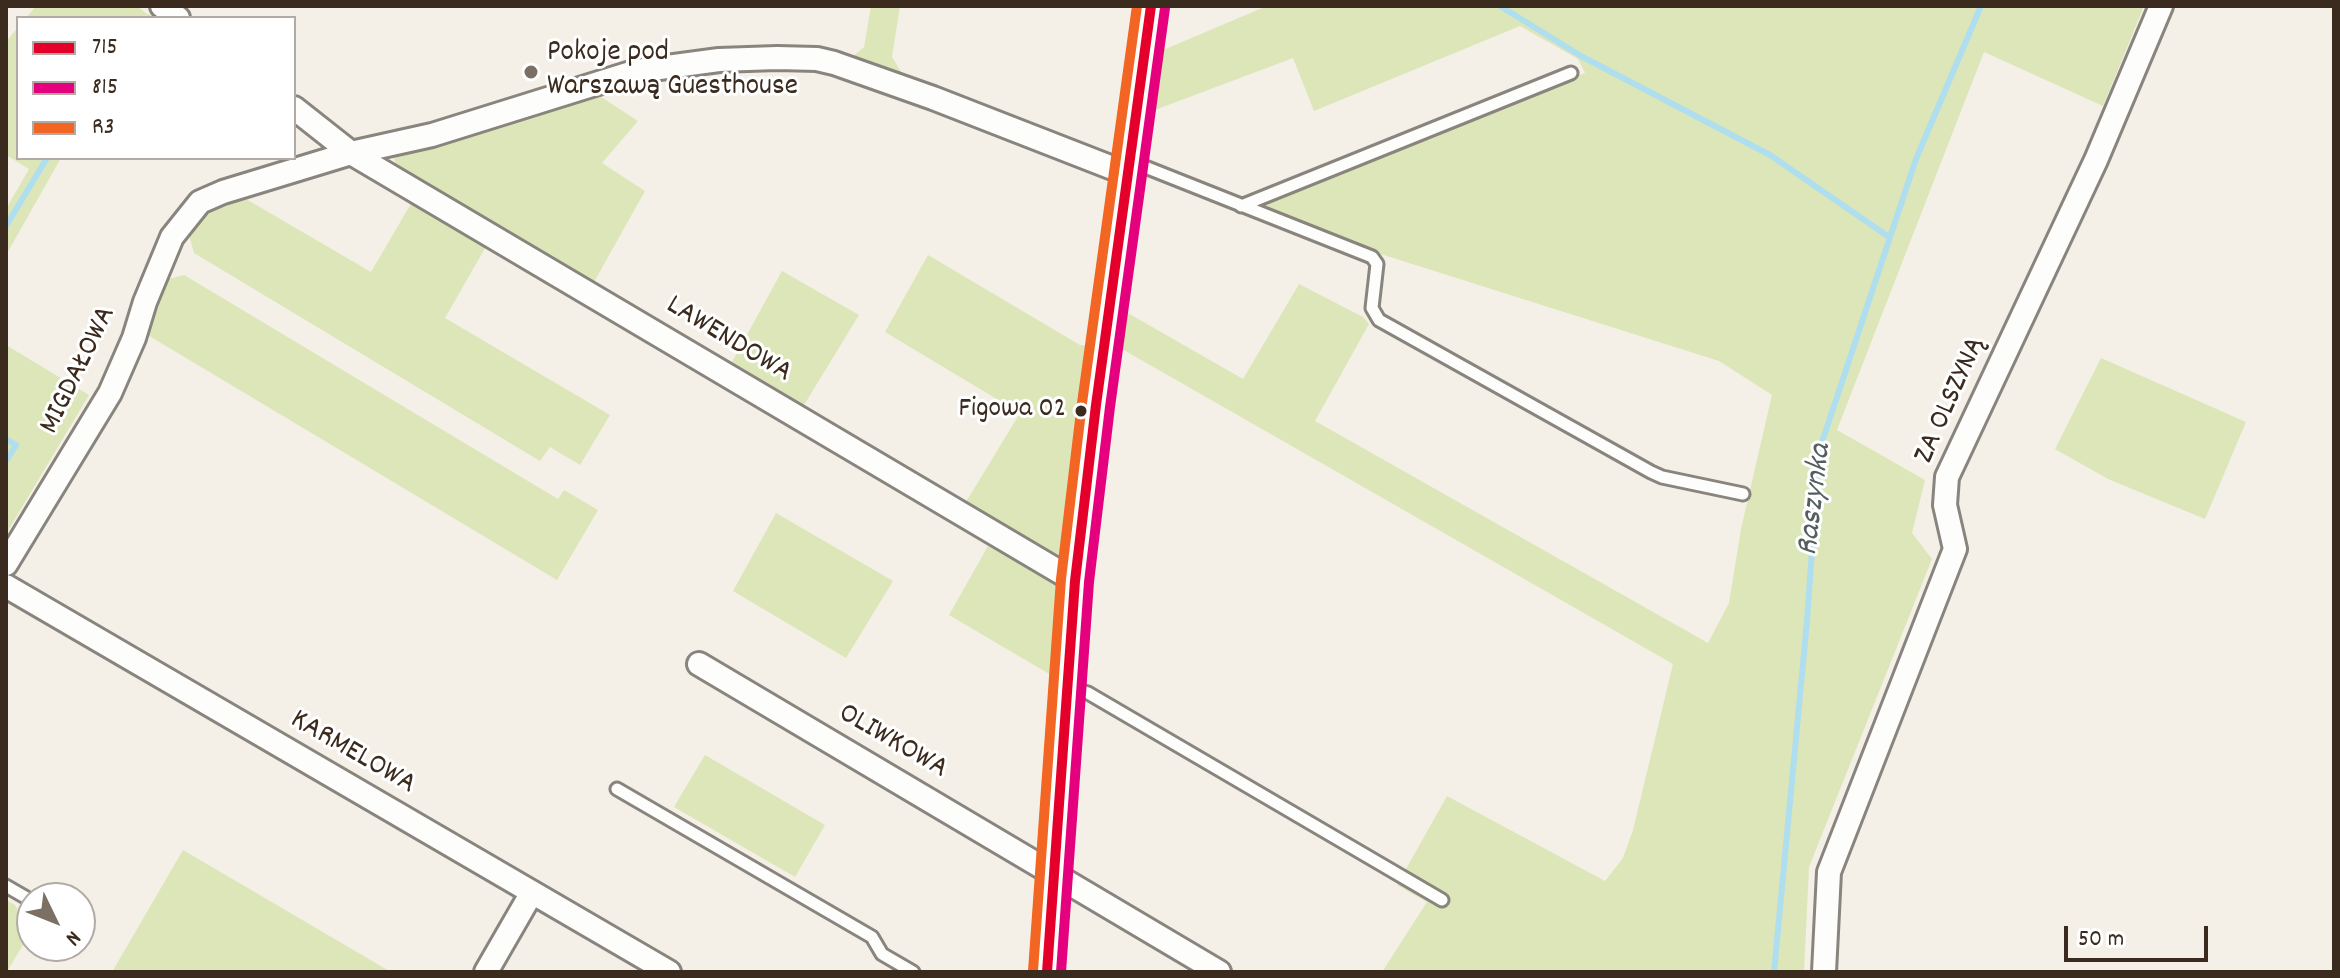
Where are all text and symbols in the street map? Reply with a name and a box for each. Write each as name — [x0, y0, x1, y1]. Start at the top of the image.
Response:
legend — [16, 16, 296, 160]
text: 715 — [92, 31, 118, 65]
place label: Pokoje pod Warszawą Guesthouse — [547, 37, 798, 108]
marker: Pokoje pod Warszawą Guesthouse — [522, 63, 540, 81]
text: 815 — [92, 71, 118, 105]
text: R3 — [92, 111, 114, 145]
street label: LAWENDOWA — [658, 289, 798, 393]
street label: MIGDAŁOWA — [34, 301, 126, 441]
street label: ZA OLSZYNĄ — [1908, 332, 1996, 470]
place label: Figowa 02 — [959, 394, 1066, 428]
marker: Figowa 02 — [1073, 403, 1089, 419]
water label: Raszynka — [1791, 442, 1843, 558]
street label: OLIWKOWA — [831, 697, 953, 789]
street label: KARMELOWA — [283, 704, 421, 804]
north arrow — [16, 882, 96, 962]
scale bar — [2068, 910, 2212, 960]
text: N — [57, 923, 87, 952]
text: 50 m — [2078, 923, 2124, 957]

